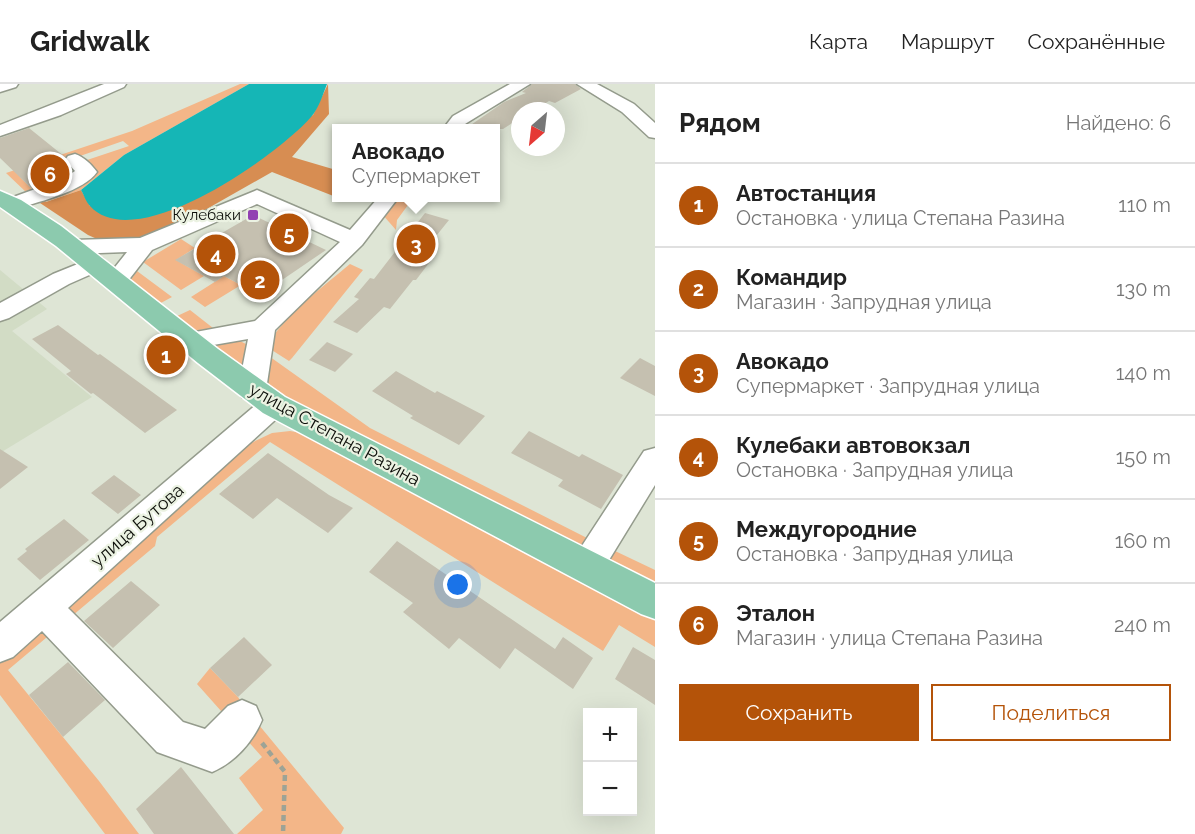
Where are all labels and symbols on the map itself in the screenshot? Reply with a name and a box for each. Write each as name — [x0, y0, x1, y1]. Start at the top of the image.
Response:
north arrow — [511, 102, 565, 156]
pin: 6 — [31, 152, 70, 196]
place label: Кулебаки — [173, 206, 241, 224]
marker: Кулебаки — [246, 208, 260, 222]
pin: 5 — [270, 210, 308, 256]
pin: 3 — [396, 222, 436, 266]
pin: 4 — [196, 232, 236, 276]
pin: 2 — [240, 258, 280, 302]
pin: 1 — [146, 332, 186, 378]
street label: улица Степана Разина — [246, 378, 424, 490]
street label: улица Бутова — [86, 479, 188, 571]
your location — [443, 570, 472, 599]

